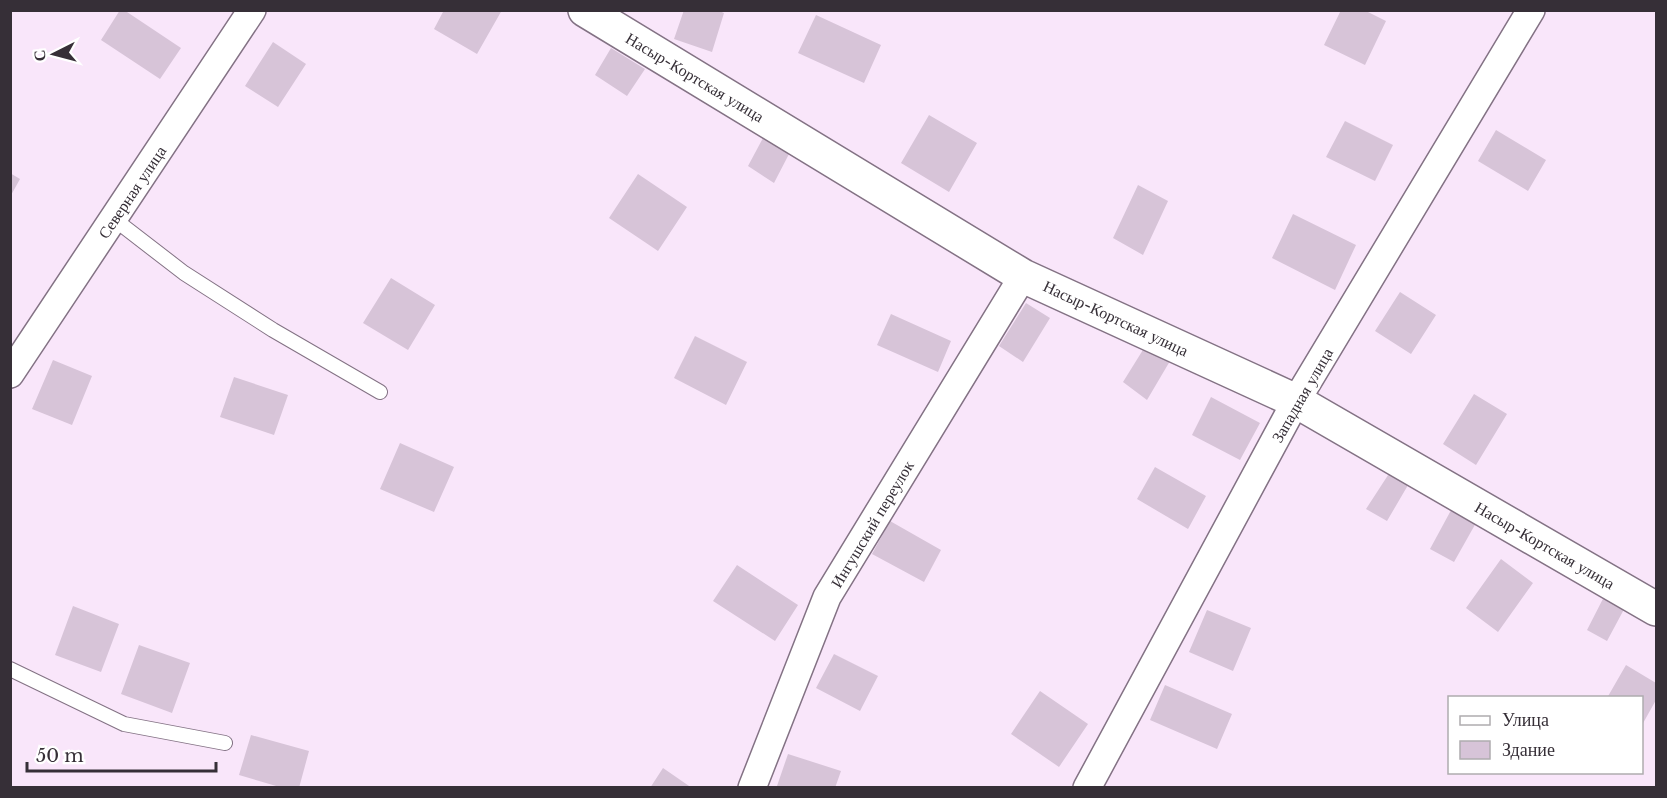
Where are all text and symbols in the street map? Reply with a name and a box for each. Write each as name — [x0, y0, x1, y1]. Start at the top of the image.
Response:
north arrow — [24, 24, 84, 84]
street label: Насыр-Кортская улица — [622, 28, 768, 126]
text: С — [29, 49, 50, 62]
street label: Северная улица — [94, 142, 170, 242]
street label: Насыр-Кортская улица — [1040, 276, 1192, 360]
street label: Западная улица — [1267, 344, 1337, 446]
street label: Ингушский переулок — [826, 457, 918, 591]
street label: Насыр-Кортская улица — [1472, 497, 1618, 593]
legend — [1448, 696, 1643, 774]
text: Улица — [1502, 709, 1549, 731]
scale bar — [27, 735, 216, 773]
text: Здание — [1502, 739, 1555, 761]
text: 50 m — [36, 745, 84, 767]

